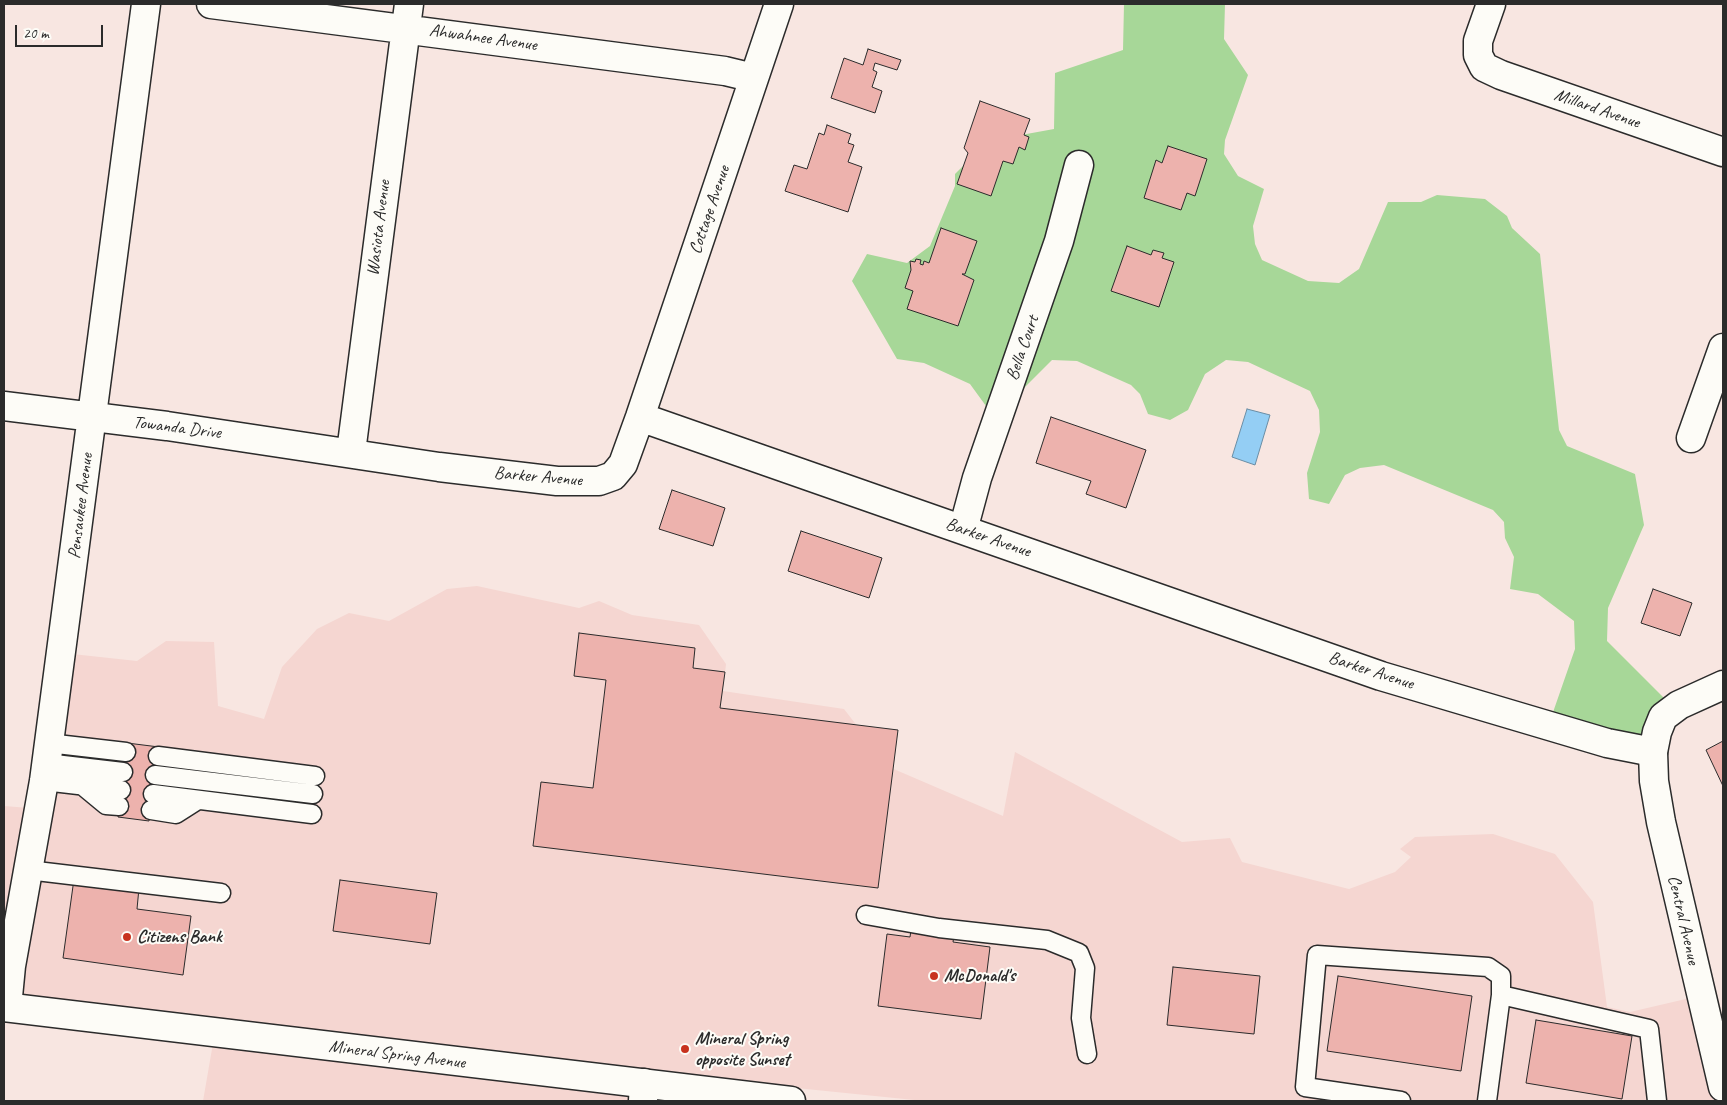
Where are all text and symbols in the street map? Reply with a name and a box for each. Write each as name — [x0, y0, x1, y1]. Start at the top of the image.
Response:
scale bar — [18, 15, 105, 47]
street label: Ahwahnee Avenue — [428, 20, 538, 56]
text: 20 m — [23, 24, 49, 43]
street label: Millard Avenue — [1551, 84, 1643, 134]
street label: Cottage Avenue — [685, 163, 735, 257]
street label: Wasiota Avenue — [362, 179, 396, 277]
street label: Bella Court — [1002, 313, 1044, 383]
street label: Towanda Drive — [132, 412, 222, 444]
street label: Pensaukee Avenue — [64, 452, 98, 560]
street label: Barker Avenue — [493, 462, 583, 492]
street label: Barker Avenue — [943, 513, 1033, 563]
street label: Barker Avenue — [1326, 647, 1416, 695]
street label: Central Avenue — [1662, 873, 1704, 967]
place label: Citizens Bank — [137, 926, 222, 948]
marker: Citizens Bank — [121, 931, 133, 943]
place label: McDonald's — [944, 965, 1015, 987]
marker: McDonald's — [928, 970, 940, 982]
place label: Mineral Spring opposite Sunset — [695, 1028, 790, 1070]
street label: Mineral Spring Avenue — [328, 1036, 466, 1074]
marker: Mineral Spring opposite Sunset — [679, 1043, 691, 1055]

